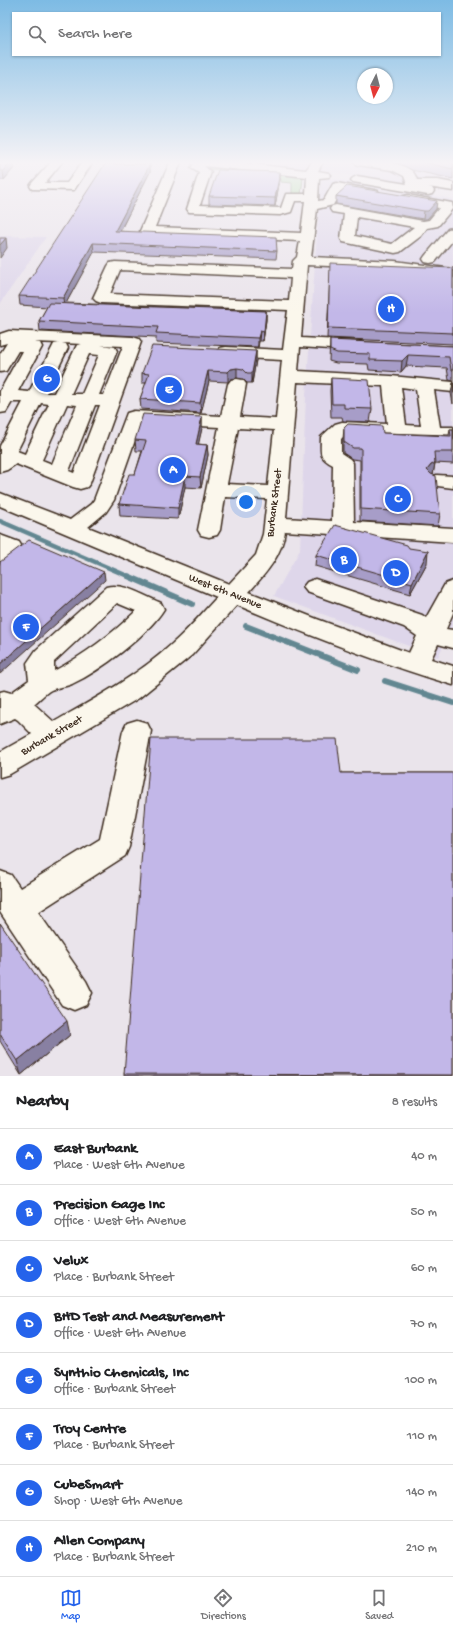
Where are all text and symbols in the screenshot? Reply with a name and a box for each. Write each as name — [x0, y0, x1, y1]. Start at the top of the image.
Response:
search box — [12, 12, 441, 56]
icon: search — [26, 23, 48, 45]
text: Search here — [58, 25, 132, 43]
north arrow — [357, 68, 393, 104]
pin: H — [378, 294, 404, 324]
pin: G — [34, 364, 60, 394]
pin: E — [156, 375, 182, 405]
pin: A — [160, 455, 186, 485]
street label: Burbank Street — [265, 467, 285, 539]
pin: C — [385, 484, 411, 514]
your location — [236, 492, 256, 512]
pin: B — [331, 545, 357, 575]
pin: D — [383, 558, 409, 588]
street label: West 6th Avenue — [187, 572, 264, 612]
pin: F — [13, 612, 39, 642]
street label: Burbank Street — [18, 713, 86, 759]
text: Nearby — [16, 1092, 69, 1112]
text: 8 results — [392, 1095, 437, 1110]
text: East Burbank — [54, 1140, 137, 1158]
text: A — [25, 1149, 33, 1164]
text: 40 m — [411, 1149, 437, 1164]
text: Place · West 6th Avenue — [54, 1158, 185, 1173]
text: Precision Gage Inc — [54, 1196, 164, 1214]
text: B — [26, 1205, 32, 1220]
text: 50 m — [410, 1205, 437, 1220]
text: Office · West 6th Avenue — [54, 1214, 186, 1229]
text: Velux — [54, 1252, 88, 1270]
text: C — [25, 1261, 33, 1276]
text: 60 m — [411, 1261, 437, 1276]
text: Place · Burbank Street — [54, 1270, 174, 1285]
text: BHD Test and Measurement — [54, 1308, 224, 1326]
text: D — [25, 1317, 33, 1332]
text: 70 m — [411, 1317, 437, 1332]
text: Office · West 6th Avenue — [54, 1326, 186, 1341]
text: Synthio Chemicals, Inc — [54, 1364, 188, 1382]
text: E — [25, 1373, 33, 1388]
text: 100 m — [405, 1373, 437, 1388]
text: Office · Burbank Street — [54, 1382, 175, 1397]
text: Troy Centre — [54, 1420, 126, 1438]
text: F — [26, 1429, 32, 1444]
text: 110 m — [407, 1429, 437, 1444]
text: Place · Burbank Street — [54, 1438, 174, 1453]
text: CubeSmart — [54, 1476, 122, 1494]
text: G — [25, 1485, 33, 1500]
text: 140 m — [406, 1485, 437, 1500]
text: Shop · West 6th Avenue — [54, 1494, 182, 1509]
text: Allen Company — [54, 1532, 145, 1550]
text: H — [25, 1541, 33, 1556]
text: 210 m — [406, 1541, 437, 1556]
text: Place · Burbank Street — [54, 1550, 174, 1565]
tab: Map — [60, 1587, 82, 1623]
tab: Directions — [201, 1587, 246, 1623]
tab: Saved — [365, 1587, 393, 1623]

